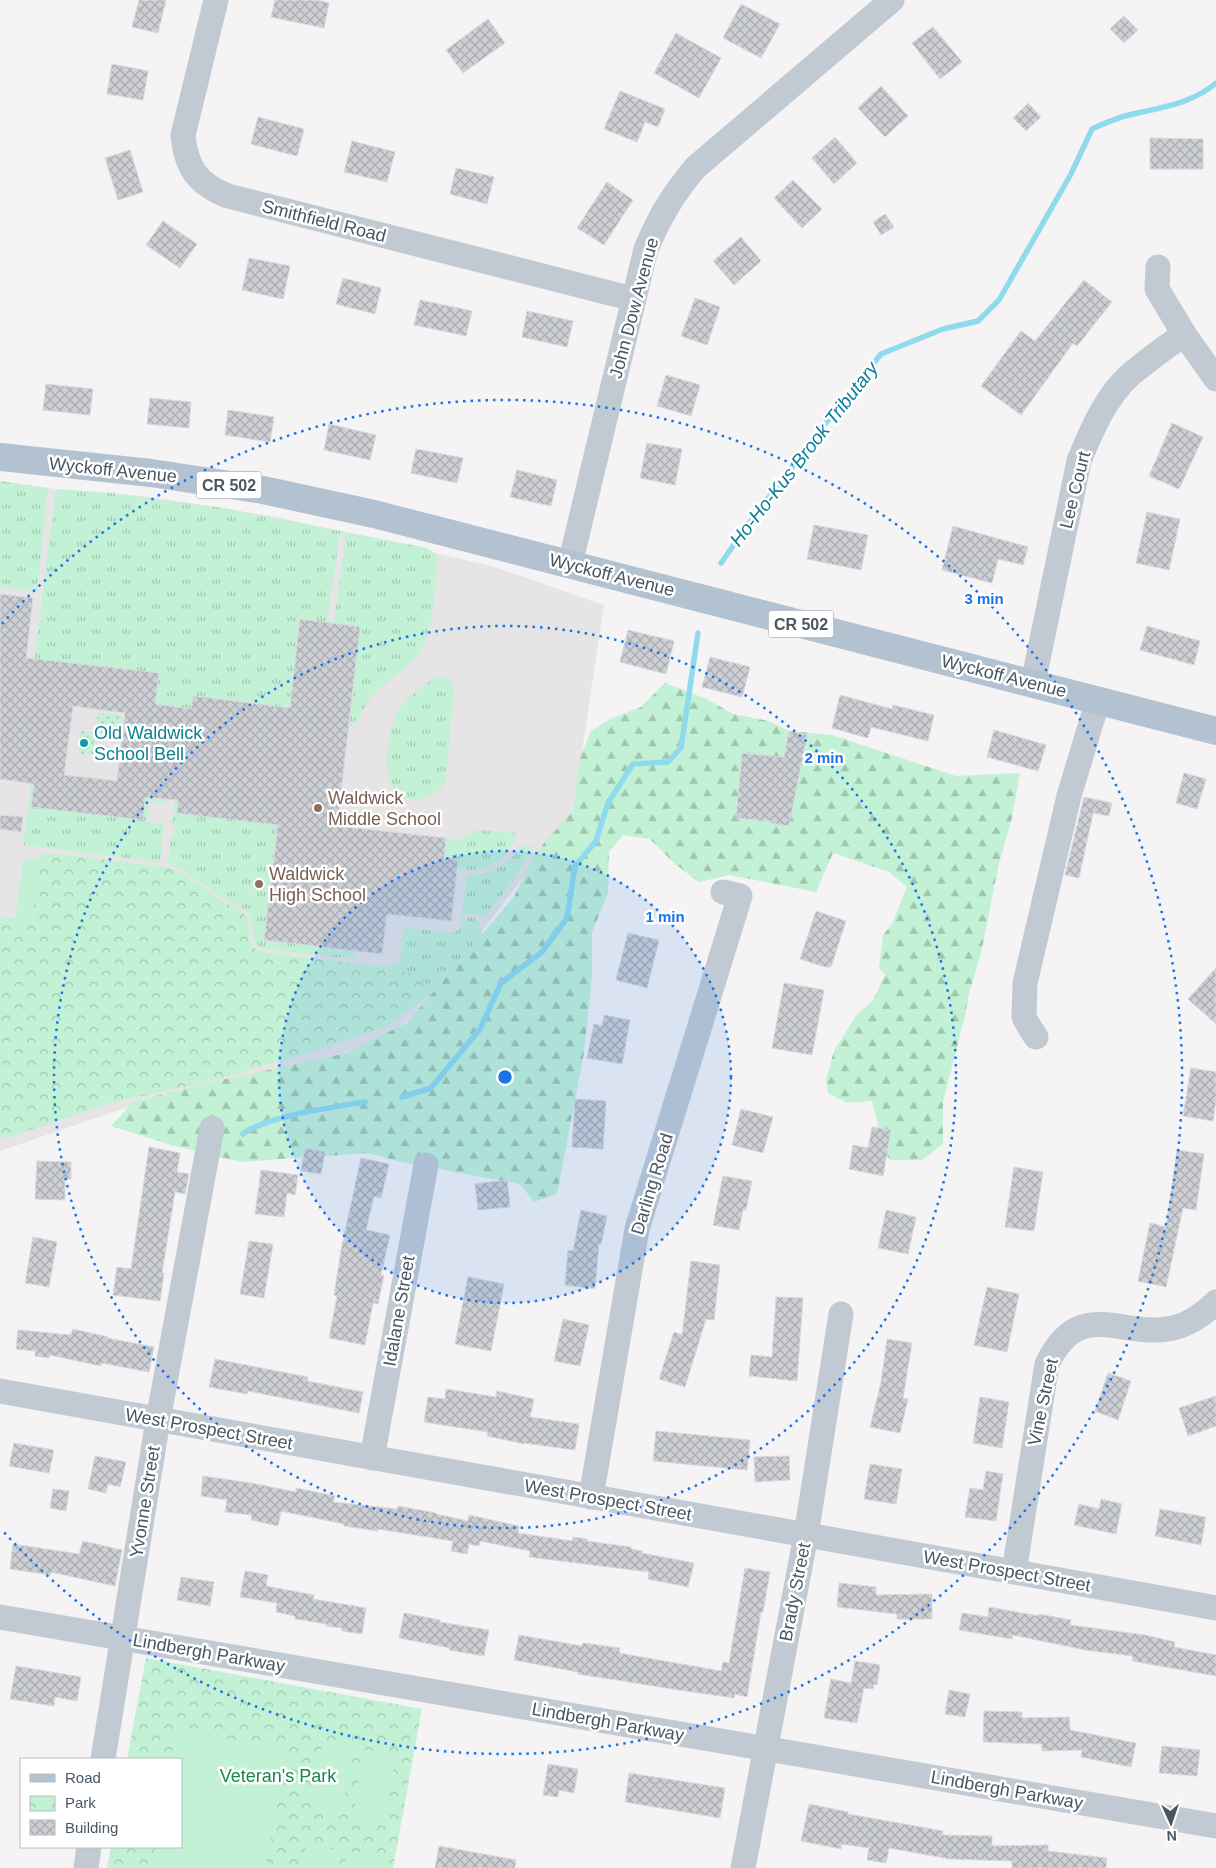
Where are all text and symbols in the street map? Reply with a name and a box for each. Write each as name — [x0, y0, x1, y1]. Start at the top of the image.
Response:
street label: Smithfield Road — [260, 196, 388, 246]
street label: John Dow Avenue — [606, 235, 662, 381]
water label: Ho-Ho-Kus Brook Tributary — [726, 357, 883, 550]
street label: Lee Court — [1056, 449, 1094, 531]
street label: Wyckoff Avenue — [48, 453, 178, 487]
road number: CR 502 — [196, 472, 262, 498]
street label: Wyckoff Avenue — [547, 550, 677, 600]
text: 3 min — [964, 590, 1004, 607]
road number: CR 502 — [768, 610, 834, 638]
street label: Wyckoff Avenue — [939, 651, 1069, 701]
place label: Old Waldwick School Bell — [94, 723, 203, 764]
marker: Old Waldwick School Bell — [78, 737, 90, 749]
text: 2 min — [804, 749, 844, 766]
place label: Waldwick Middle School — [328, 788, 441, 829]
marker: Waldwick Middle School — [312, 802, 324, 814]
place label: Waldwick High School — [269, 864, 366, 905]
marker: Waldwick High School — [253, 878, 265, 890]
text: 1 min — [645, 908, 685, 925]
centre of rings — [496, 1068, 514, 1086]
street label: Darling Road — [627, 1131, 677, 1237]
street label: Idalane Street — [379, 1254, 419, 1368]
street label: Vine Street — [1024, 1357, 1062, 1447]
street label: West Prospect Street — [124, 1404, 294, 1454]
street label: Yvonne Street — [126, 1445, 164, 1559]
street label: West Prospect Street — [523, 1475, 693, 1525]
street label: Brady Street — [776, 1541, 814, 1643]
street label: West Prospect Street — [922, 1546, 1092, 1596]
street label: Lindbergh Parkway — [131, 1630, 287, 1676]
street label: Lindbergh Parkway — [530, 1699, 686, 1745]
legend — [20, 1758, 182, 1848]
park label: Veteran's Park — [220, 1766, 337, 1786]
street label: Lindbergh Parkway — [929, 1767, 1085, 1813]
text: Road — [65, 1769, 101, 1786]
text: Park — [65, 1794, 96, 1811]
north arrow — [1146, 1798, 1196, 1848]
text: Building — [65, 1819, 118, 1836]
text: N — [1166, 1828, 1177, 1844]

